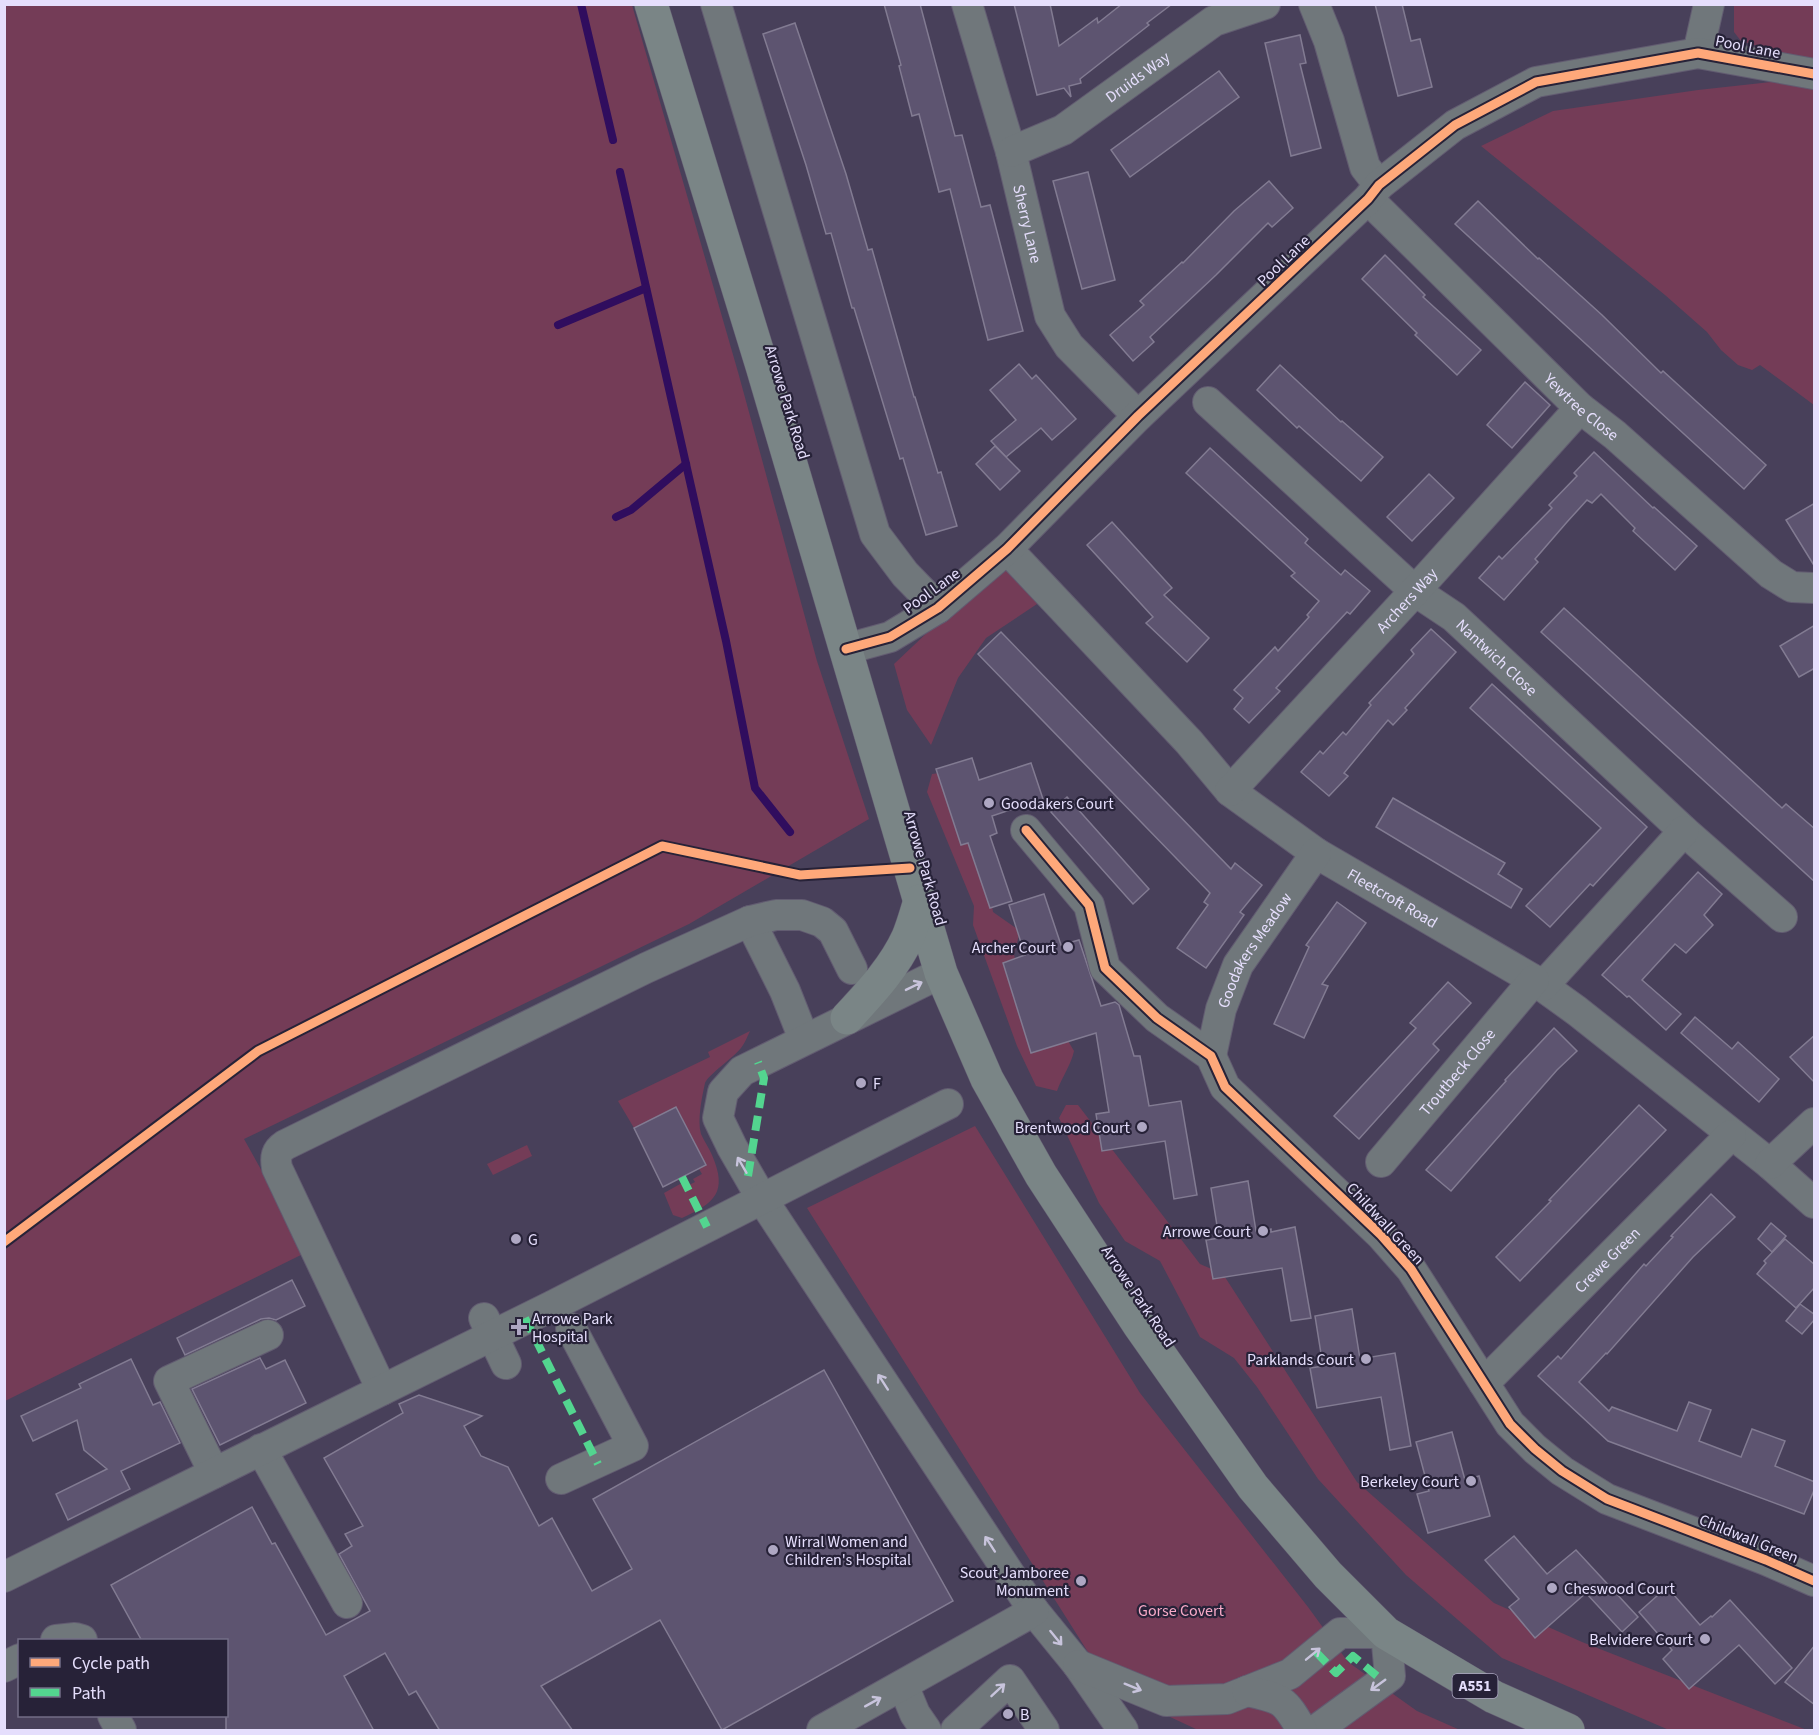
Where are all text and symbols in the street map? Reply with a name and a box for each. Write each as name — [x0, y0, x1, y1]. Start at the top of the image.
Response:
street label: Pool Lane — [1713, 30, 1782, 64]
street label: Druids Way — [1101, 46, 1175, 108]
street label: Sherry Lane — [1007, 182, 1047, 265]
street label: Pool Lane — [1252, 230, 1315, 291]
street label: Arrowe Park Road — [759, 343, 815, 462]
street label: Yewtree Close — [1538, 368, 1623, 446]
street label: Pool Lane — [898, 563, 965, 619]
street label: Archers Way — [1372, 563, 1443, 638]
street label: Nantwich Close — [1451, 614, 1542, 701]
place label: Goodakers Court — [1001, 793, 1114, 815]
marker: Goodakers Court — [982, 796, 996, 810]
street label: Arrowe Park Road — [898, 808, 952, 928]
street label: Fleetcroft Road — [1343, 864, 1442, 934]
street label: Goodakers Meadow — [1212, 888, 1298, 1011]
place label: Archer Court — [972, 937, 1057, 959]
marker: Archer Court — [1061, 940, 1075, 954]
one-way arrow — [904, 980, 922, 991]
street label: Troutbeck Close — [1415, 1024, 1501, 1121]
place label: F — [873, 1073, 881, 1095]
marker: F — [854, 1076, 868, 1090]
place label: Brentwood Court — [1015, 1117, 1131, 1139]
marker: Brentwood Court — [1135, 1120, 1149, 1134]
one-way arrow — [736, 1157, 748, 1174]
street label: Childwall Green — [1341, 1178, 1429, 1270]
place label: Arrowe Court — [1163, 1221, 1252, 1243]
street label: Crewe Green — [1570, 1223, 1645, 1298]
marker: Arrowe Court — [1256, 1224, 1270, 1238]
place label: G — [528, 1229, 538, 1251]
marker: G — [509, 1232, 523, 1246]
street label: Arrowe Park Road — [1096, 1241, 1180, 1352]
place label: Arrowe Park Hospital — [532, 1308, 613, 1348]
marker: Arrowe Park Hospital — [510, 1318, 528, 1336]
place label: Parklands Court — [1247, 1349, 1355, 1371]
marker: Parklands Court — [1359, 1352, 1373, 1366]
one-way arrow — [877, 1374, 889, 1390]
place label: Berkeley Court — [1360, 1471, 1460, 1493]
marker: Berkeley Court — [1464, 1474, 1478, 1488]
street label: Childwall Green — [1696, 1509, 1802, 1569]
place label: Wirral Women and Children's Hospital — [785, 1531, 911, 1571]
one-way arrow — [984, 1537, 996, 1553]
marker: Wirral Women and Children's Hospital — [766, 1543, 780, 1557]
place label: Scout Jamboree Monument — [960, 1562, 1070, 1602]
marker: Scout Jamboree Monument — [1074, 1574, 1088, 1588]
place label: Cheswood Court — [1564, 1578, 1675, 1600]
marker: Cheswood Court — [1545, 1581, 1559, 1595]
park label: Gorse Covert — [1138, 1600, 1225, 1622]
place label: Belvidere Court — [1589, 1629, 1694, 1651]
one-way arrow — [1050, 1630, 1063, 1646]
marker: Belvidere Court — [1698, 1632, 1712, 1646]
legend — [18, 1639, 228, 1717]
one-way arrow — [1305, 1648, 1321, 1661]
text: Cycle path — [72, 1651, 150, 1676]
road number: A551 — [1452, 1674, 1498, 1698]
one-way arrow — [1370, 1679, 1386, 1691]
text: Path — [72, 1681, 106, 1706]
one-way arrow — [1123, 1682, 1141, 1693]
one-way arrow — [991, 1683, 1006, 1698]
one-way arrow — [864, 1696, 881, 1708]
place label: B — [1020, 1704, 1029, 1726]
marker: B — [1001, 1707, 1015, 1721]

